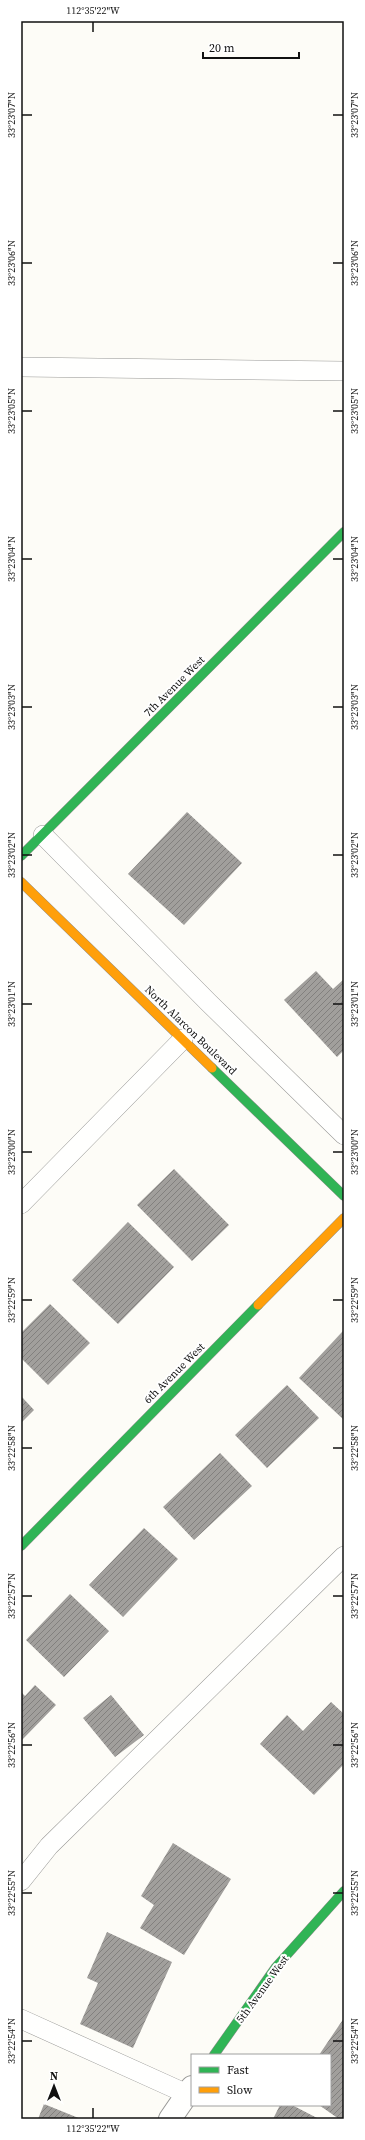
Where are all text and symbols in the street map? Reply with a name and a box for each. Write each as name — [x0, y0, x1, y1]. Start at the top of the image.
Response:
text: 112°35'22"W — [66, 4, 120, 17]
scale bar — [203, 34, 299, 60]
text: 20 m — [209, 40, 235, 56]
text: 33°23'07"N — [5, 92, 18, 138]
text: 33°23'07"N — [348, 92, 361, 138]
text: 33°23'06"N — [5, 240, 18, 286]
text: 33°23'06"N — [348, 240, 361, 286]
text: 33°23'05"N — [5, 388, 18, 434]
text: 33°23'05"N — [348, 388, 361, 434]
text: 33°23'04"N — [5, 536, 18, 582]
text: 33°23'04"N — [348, 536, 361, 582]
street label: 7th Avenue West — [141, 652, 208, 720]
text: 33°23'03"N — [5, 684, 18, 730]
text: 33°23'03"N — [348, 684, 361, 730]
text: 33°23'02"N — [5, 832, 18, 878]
text: 33°23'02"N — [348, 832, 361, 878]
text: 33°23'01"N — [5, 981, 18, 1027]
text: 33°23'01"N — [348, 981, 361, 1027]
street label: North Alarcon Boulevard — [141, 982, 240, 1079]
text: 33°23'00"N — [5, 1129, 18, 1175]
text: 33°23'00"N — [348, 1129, 361, 1175]
text: 33°22'59"N — [5, 1277, 18, 1323]
text: 33°22'59"N — [348, 1277, 361, 1323]
street label: 6th Avenue West — [141, 1339, 208, 1407]
text: 33°22'58"N — [5, 1425, 18, 1471]
text: 33°22'58"N — [348, 1425, 361, 1471]
text: 33°22'57"N — [5, 1573, 18, 1619]
text: 33°22'57"N — [348, 1573, 361, 1619]
text: 33°22'56"N — [5, 1722, 18, 1768]
text: 33°22'56"N — [348, 1722, 361, 1768]
text: 33°22'55"N — [5, 1870, 18, 1916]
text: 33°22'55"N — [348, 1870, 361, 1916]
street label: 5th Avenue West — [233, 1952, 292, 2026]
text: 33°22'54"N — [5, 2018, 18, 2064]
text: 33°22'54"N — [348, 2018, 361, 2064]
legend — [191, 2054, 331, 2106]
text: Fast — [227, 2062, 249, 2078]
north arrow — [34, 2066, 74, 2106]
text: N — [50, 2069, 58, 2084]
text: Slow — [227, 2082, 253, 2098]
text: 112°35'22"W — [66, 2122, 120, 2135]

